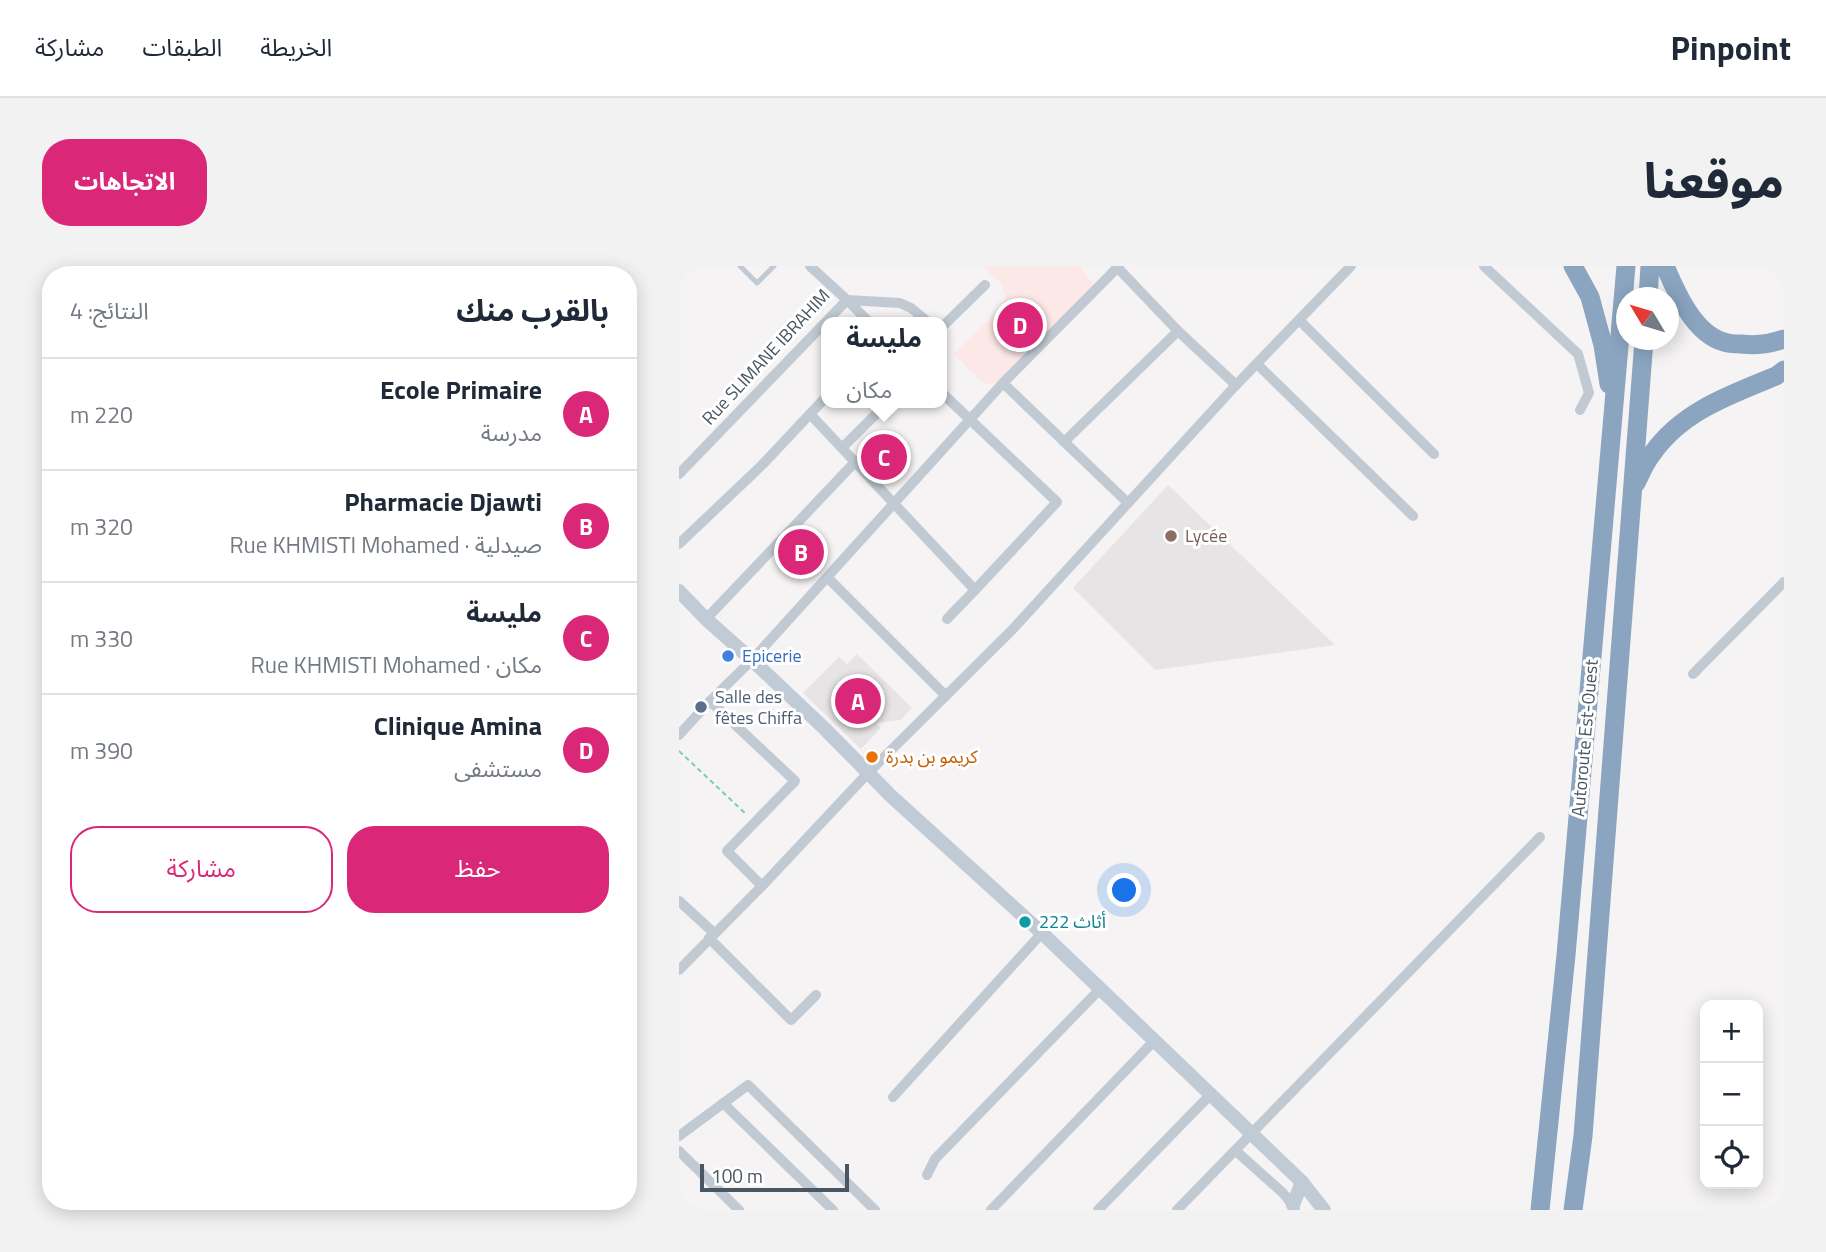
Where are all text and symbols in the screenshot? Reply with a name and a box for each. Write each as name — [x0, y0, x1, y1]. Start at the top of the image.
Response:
text: Pinpoint — [1671, 23, 1791, 73]
text: مشاركة — [35, 29, 104, 65]
text: الطبقات — [142, 29, 222, 65]
text: الخريطة — [260, 29, 332, 65]
button: الاتجاهات — [42, 139, 207, 226]
text: موقعنا — [1644, 142, 1784, 217]
street label: Rue SLIMANE IBRAHIM — [695, 283, 836, 431]
text: بالقرب منك — [456, 287, 609, 333]
north arrow — [1616, 287, 1679, 350]
text: النتائج: 4 — [70, 293, 149, 328]
pin: D — [997, 299, 1043, 351]
popup — [821, 317, 947, 408]
text: مليسة — [846, 318, 922, 357]
text: Ecole Primaire — [380, 370, 542, 409]
text: مكان — [846, 372, 892, 407]
text: 220 m — [70, 397, 133, 432]
text: A — [579, 397, 593, 432]
text: مدرسة — [481, 415, 542, 450]
pin: C — [861, 431, 907, 483]
text: Pharmacie Djawti — [344, 482, 542, 521]
text: 320 m — [70, 509, 133, 544]
text: B — [579, 509, 593, 544]
place label: Lycée — [1185, 522, 1227, 549]
pin: B — [778, 526, 824, 578]
text: صيدلية · Rue KHMISTI Mohamed — [229, 527, 542, 562]
marker: Lycée — [1163, 528, 1179, 544]
text: مليسة — [466, 593, 542, 632]
text: 330 m — [70, 621, 133, 656]
text: C — [580, 621, 592, 656]
place label: Epicerie — [742, 642, 801, 669]
text: مكان · Rue KHMISTI Mohamed — [251, 647, 542, 682]
marker: Epicerie — [720, 648, 736, 664]
street label: Autoroute Est-Ouest — [1564, 657, 1605, 818]
pin: A — [835, 675, 881, 727]
place label: Salle des fêtes Chiffa — [715, 683, 802, 731]
marker: Salle des fêtes Chiffa — [693, 699, 709, 715]
text: Clinique Amina — [374, 706, 542, 745]
text: 390 m — [70, 733, 133, 768]
text: D — [579, 733, 593, 768]
place label: كريمو بن بدرة — [886, 743, 978, 770]
marker: كريمو بن بدرة — [864, 749, 880, 765]
text: مستشفى — [454, 751, 542, 786]
button: مشاركة — [70, 826, 333, 913]
button: حفظ — [347, 826, 609, 913]
your location — [1107, 873, 1141, 907]
place label: أثاث 222 — [1039, 908, 1106, 935]
marker: أثاث 222 — [1017, 914, 1033, 930]
map controls — [1700, 1000, 1763, 1189]
button: + — [1700, 1000, 1763, 1063]
button: − — [1700, 1063, 1763, 1126]
button: locate — [1700, 1126, 1763, 1189]
scale bar — [700, 1161, 849, 1193]
text: 100 m — [711, 1161, 763, 1190]

